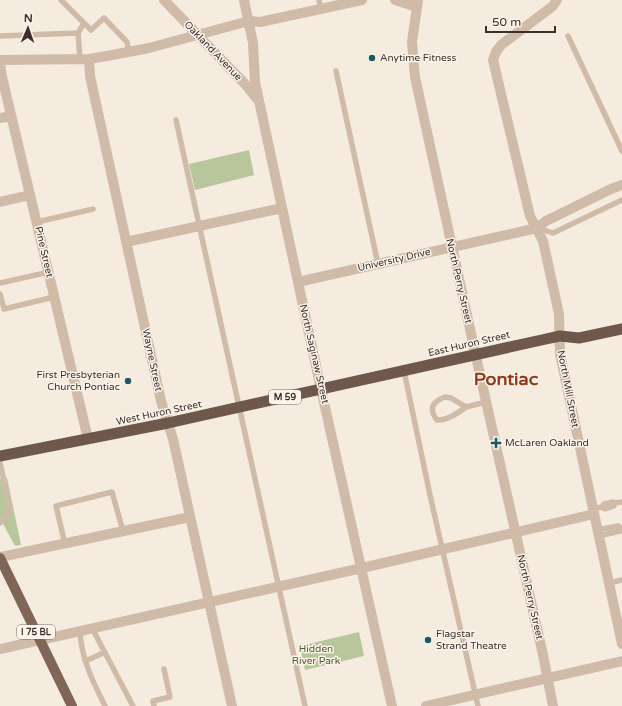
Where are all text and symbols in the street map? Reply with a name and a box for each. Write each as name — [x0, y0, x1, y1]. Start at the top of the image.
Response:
north arrow — [8, 8, 48, 48]
scale bar — [486, 8, 555, 34]
text: N — [24, 12, 33, 25]
text: 50 m — [492, 15, 521, 29]
street label: Oakland Avenue — [182, 19, 245, 83]
place label: Anytime Fitness — [380, 52, 457, 64]
marker: Anytime Fitness — [367, 53, 377, 63]
street label: Pine Street — [32, 225, 56, 279]
street label: North Perry Street — [443, 237, 475, 325]
street label: University Drive — [356, 246, 432, 274]
street label: North Saginaw Street — [297, 303, 331, 405]
street label: Wayne Street — [140, 328, 165, 392]
street label: East Huron Street — [427, 329, 511, 359]
street label: North Mill Street — [555, 349, 581, 429]
district label: Pontiac — [474, 368, 539, 390]
place label: First Presbyterian Church Pontiac — [36, 369, 120, 393]
marker: First Presbyterian Church Pontiac — [123, 376, 133, 386]
road number: M 59 — [269, 390, 301, 404]
street label: West Huron Street — [115, 398, 203, 428]
marker: McLaren Oakland — [490, 437, 502, 449]
place label: McLaren Oakland — [505, 437, 589, 449]
street label: North Perry Street — [514, 553, 546, 641]
road number: I 75 BL — [17, 625, 55, 639]
place label: Flagstar Strand Theatre — [436, 628, 507, 652]
marker: Flagstar Strand Theatre — [423, 635, 433, 645]
park label: Hidden River Park — [292, 643, 341, 667]

